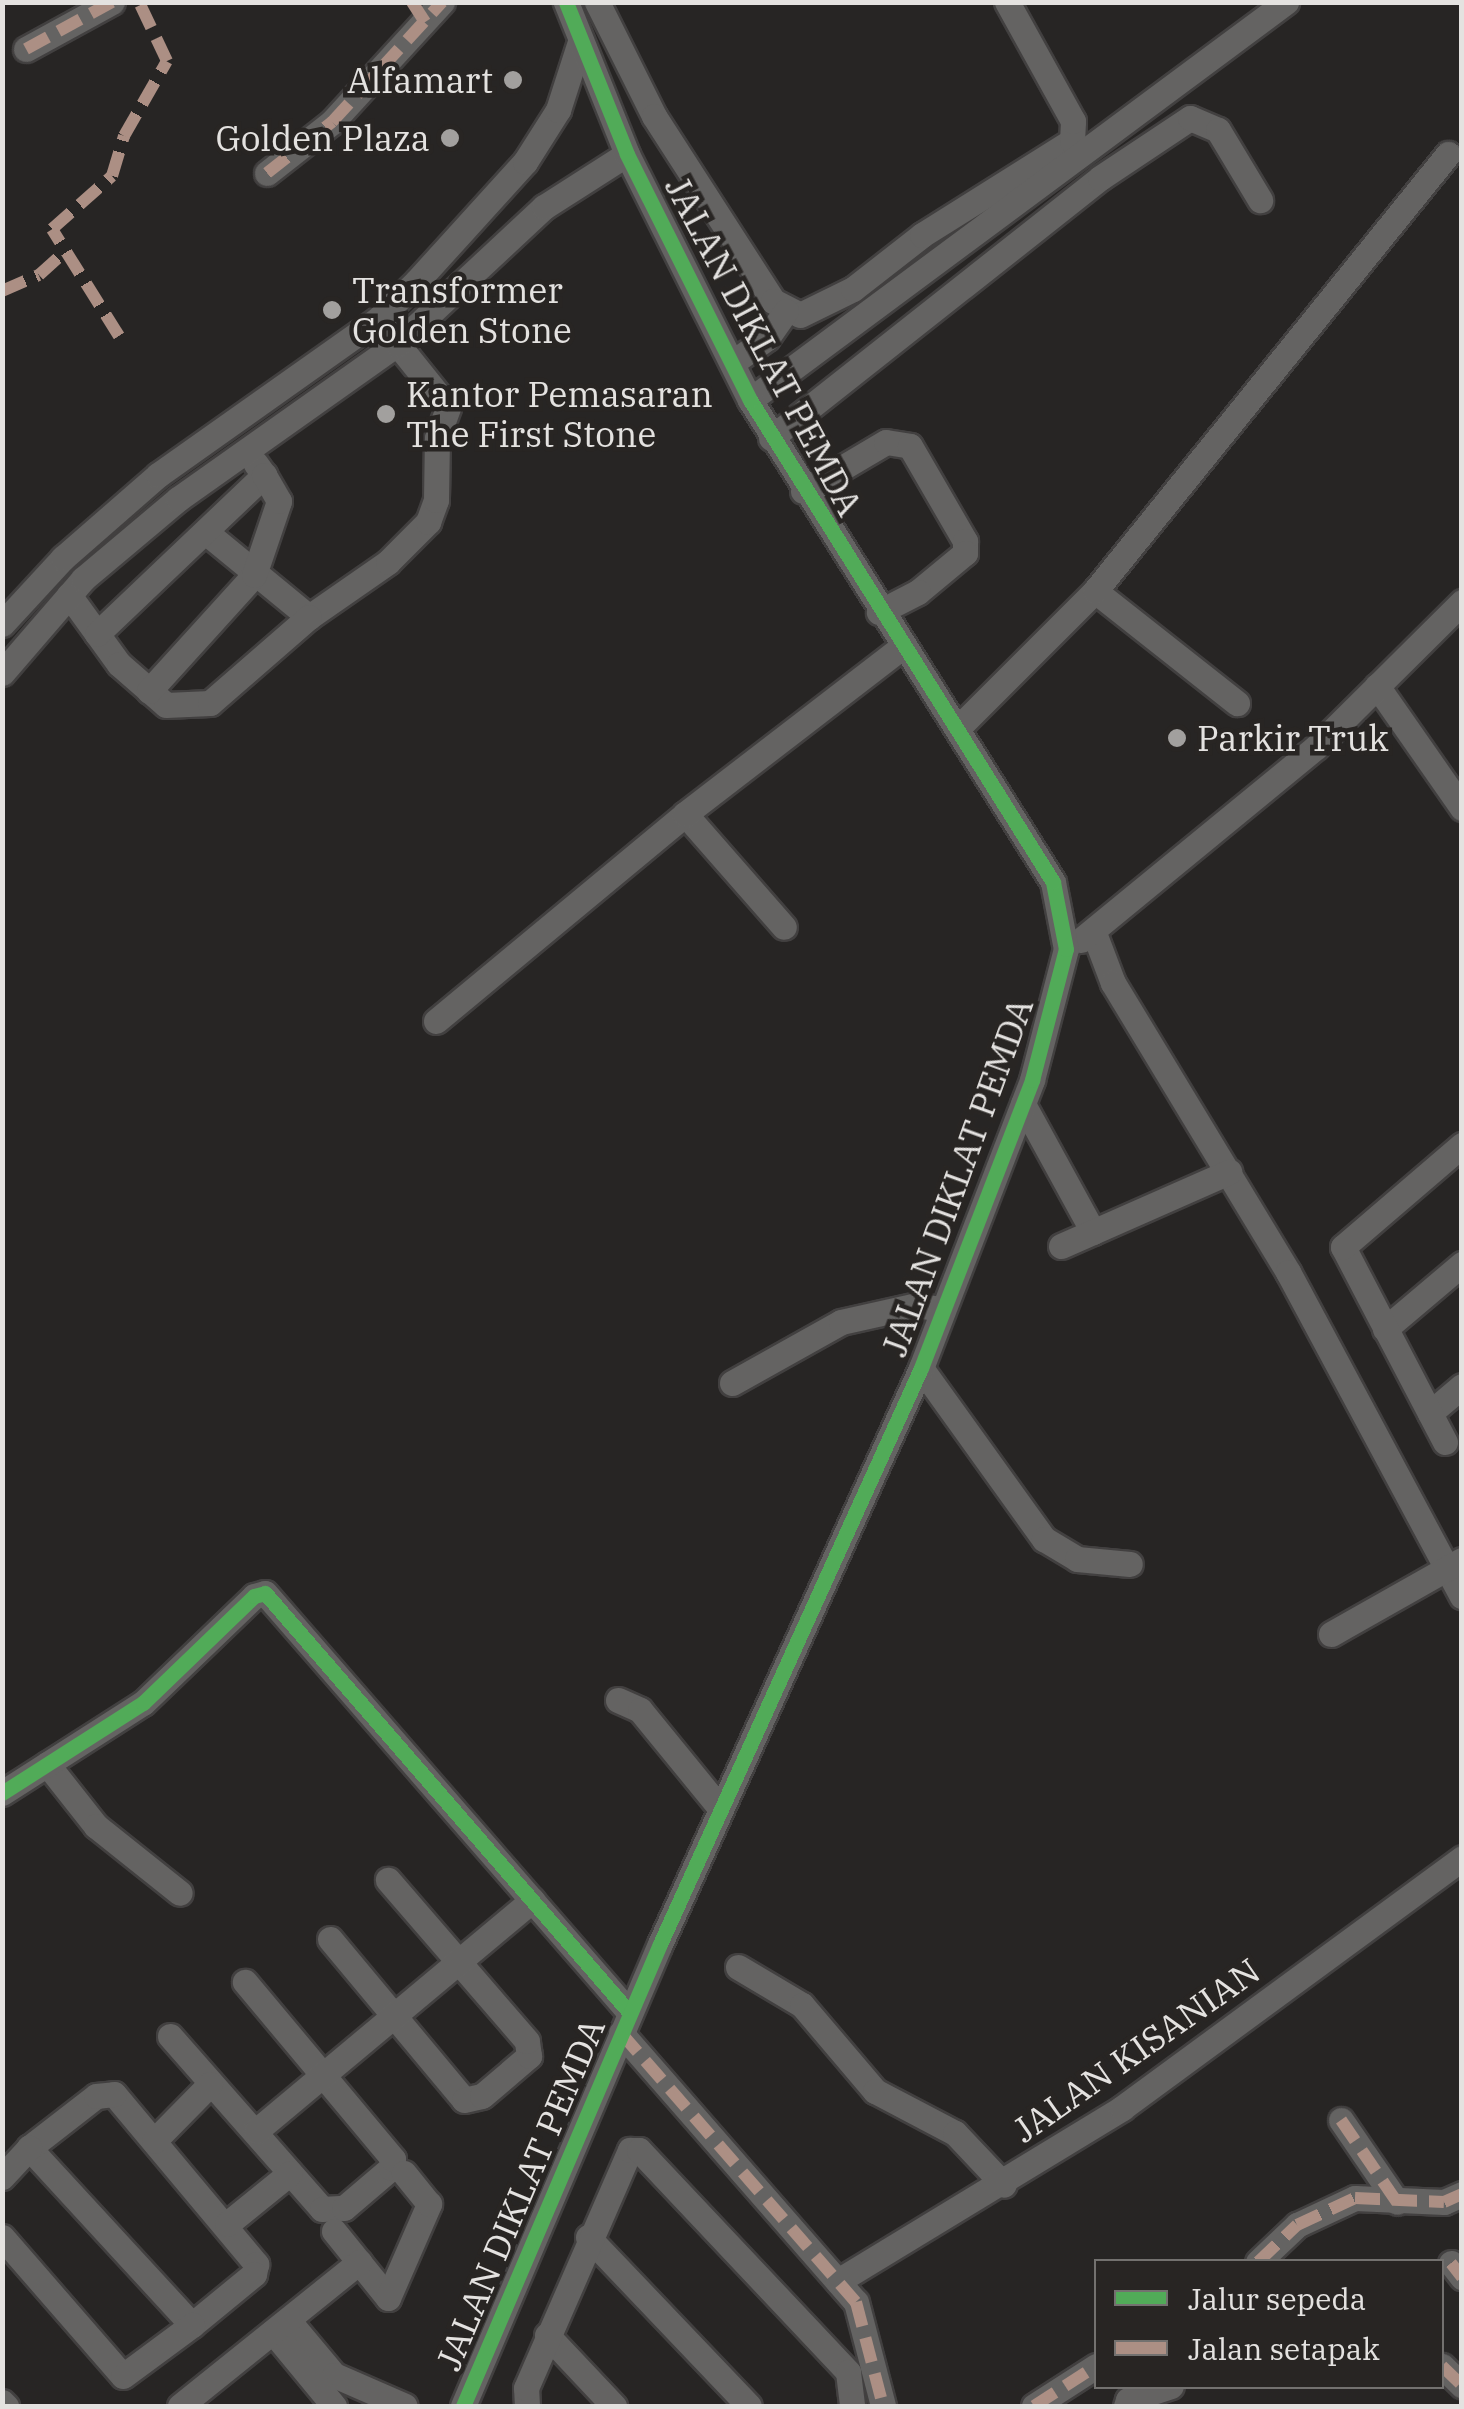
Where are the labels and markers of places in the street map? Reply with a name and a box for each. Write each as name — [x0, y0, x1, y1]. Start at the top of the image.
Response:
place label: Alfamart — [347, 59, 493, 101]
marker: Alfamart — [502, 69, 524, 91]
place label: Golden Plaza — [216, 117, 430, 159]
marker: Golden Plaza — [439, 127, 461, 149]
place label: Transformer Golden Stone — [352, 269, 572, 351]
marker: Transformer Golden Stone — [321, 299, 343, 321]
place label: Kantor Pemasaran The First Stone — [406, 373, 713, 455]
marker: Kantor Pemasaran The First Stone — [375, 403, 397, 425]
place label: Parkir Truk — [1197, 717, 1389, 759]
marker: Parkir Truk — [1166, 727, 1188, 749]

